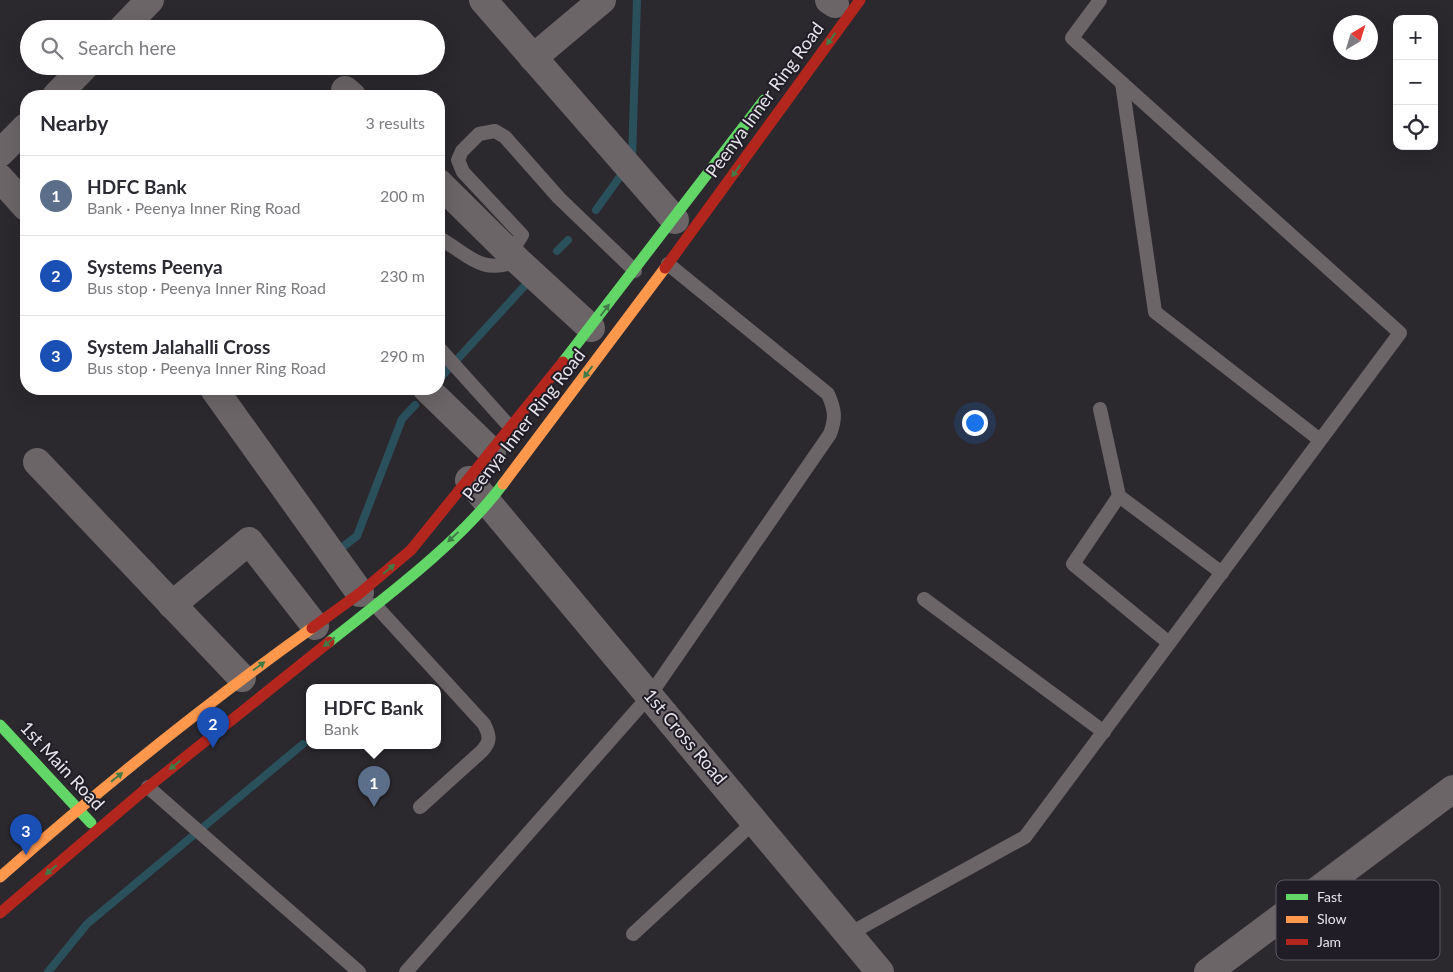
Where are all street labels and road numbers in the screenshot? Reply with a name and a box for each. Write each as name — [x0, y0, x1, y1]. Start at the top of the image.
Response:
street label: Peenya Inner Ring Road — [700, 18, 828, 181]
street label: Peenya Inner Ring Road — [457, 344, 589, 505]
street label: 1st Cross Road — [639, 684, 732, 789]
street label: 1st Main Road — [16, 716, 110, 814]

